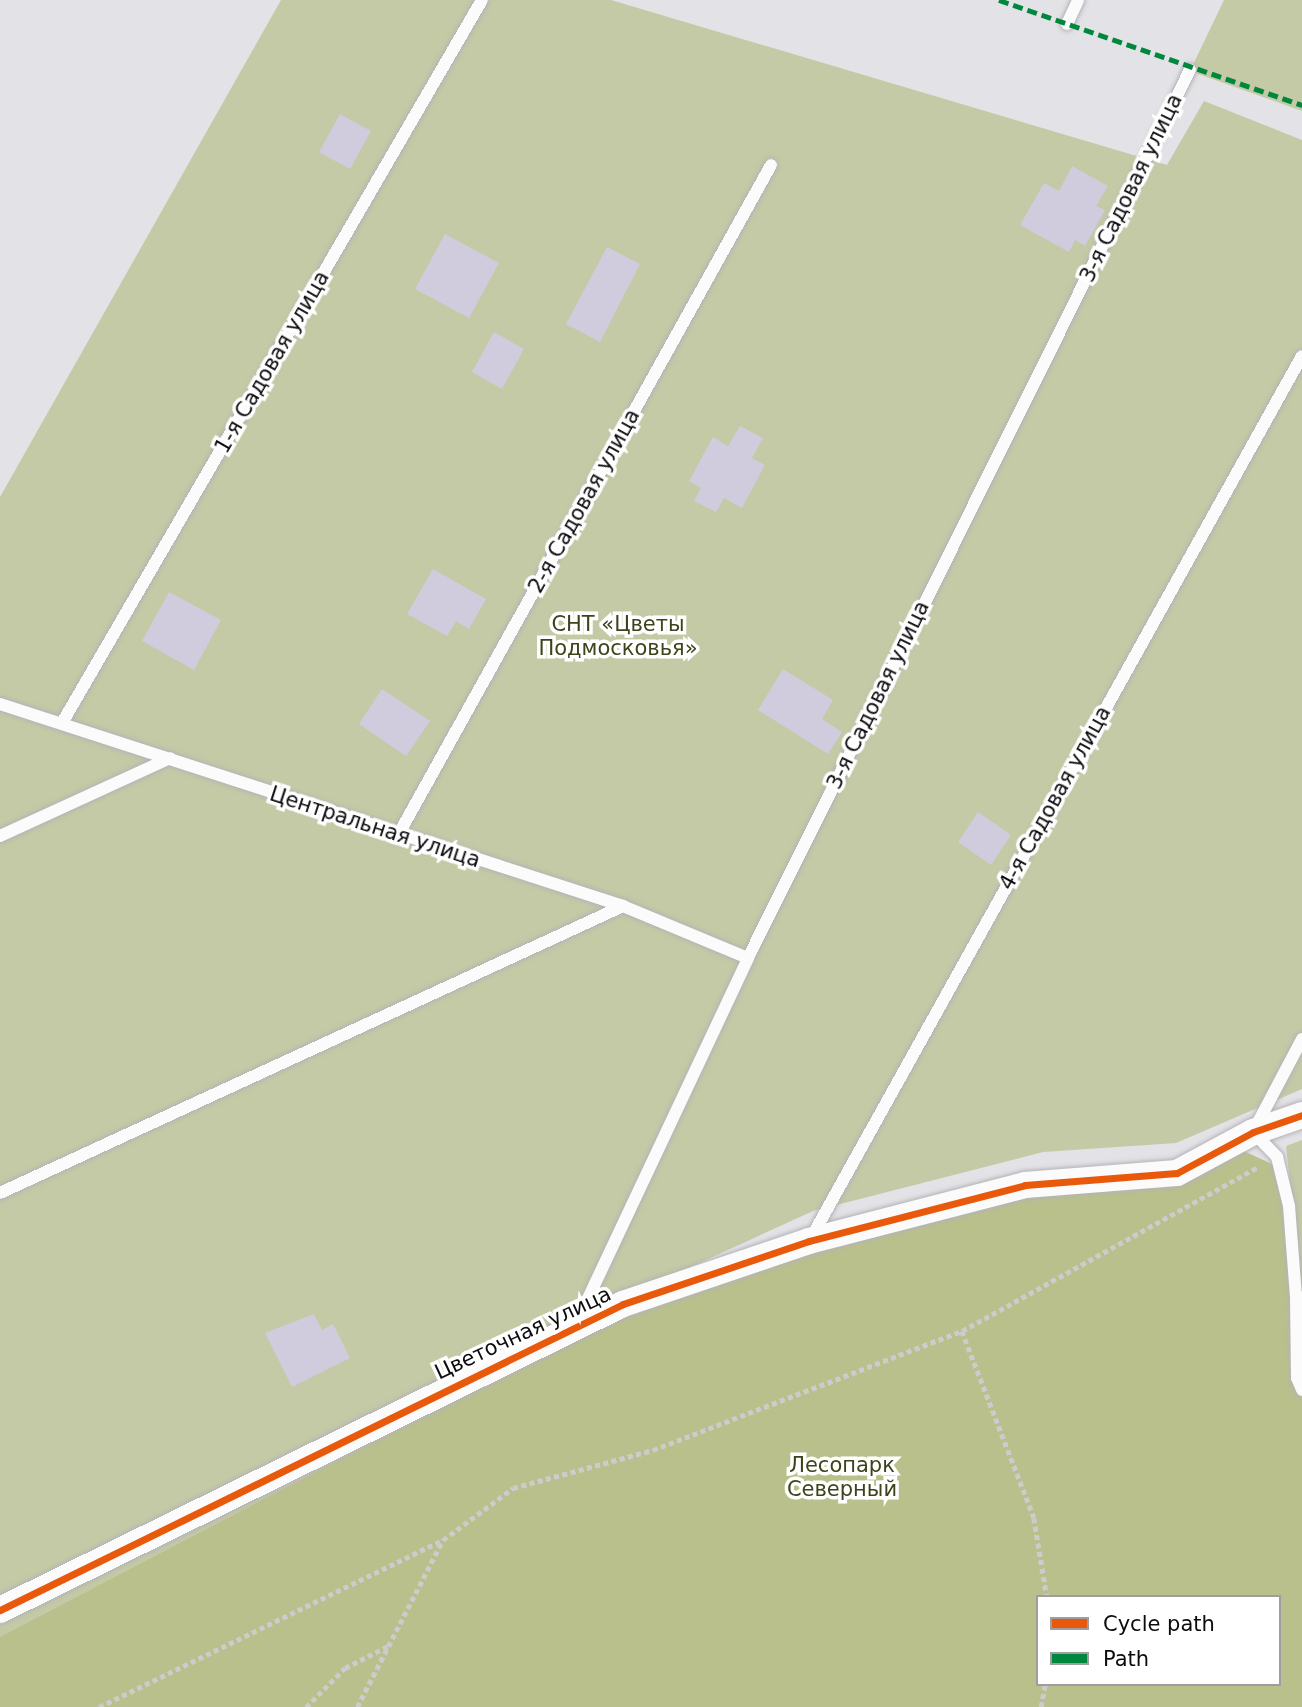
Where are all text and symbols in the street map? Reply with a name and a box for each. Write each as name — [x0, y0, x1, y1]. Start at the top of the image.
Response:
street label: 3-я Садовая улица — [1074, 90, 1188, 286]
street label: 1-я Садовая улица — [209, 266, 335, 458]
street label: 2-я Садовая улица — [523, 405, 645, 597]
street label: 3-я Садовая улица — [821, 597, 935, 793]
park label: СНТ «Цветы Подмосковья» — [538, 611, 698, 661]
street label: 4-я Садовая улица — [994, 702, 1116, 894]
street label: Центральная улица — [267, 781, 483, 873]
street label: Цветочная улица — [431, 1281, 615, 1385]
park label: Лесопарк Северный — [787, 1452, 897, 1502]
legend — [1036, 1595, 1281, 1686]
text: Cycle path — [1103, 1612, 1215, 1636]
text: Path — [1103, 1647, 1149, 1671]

